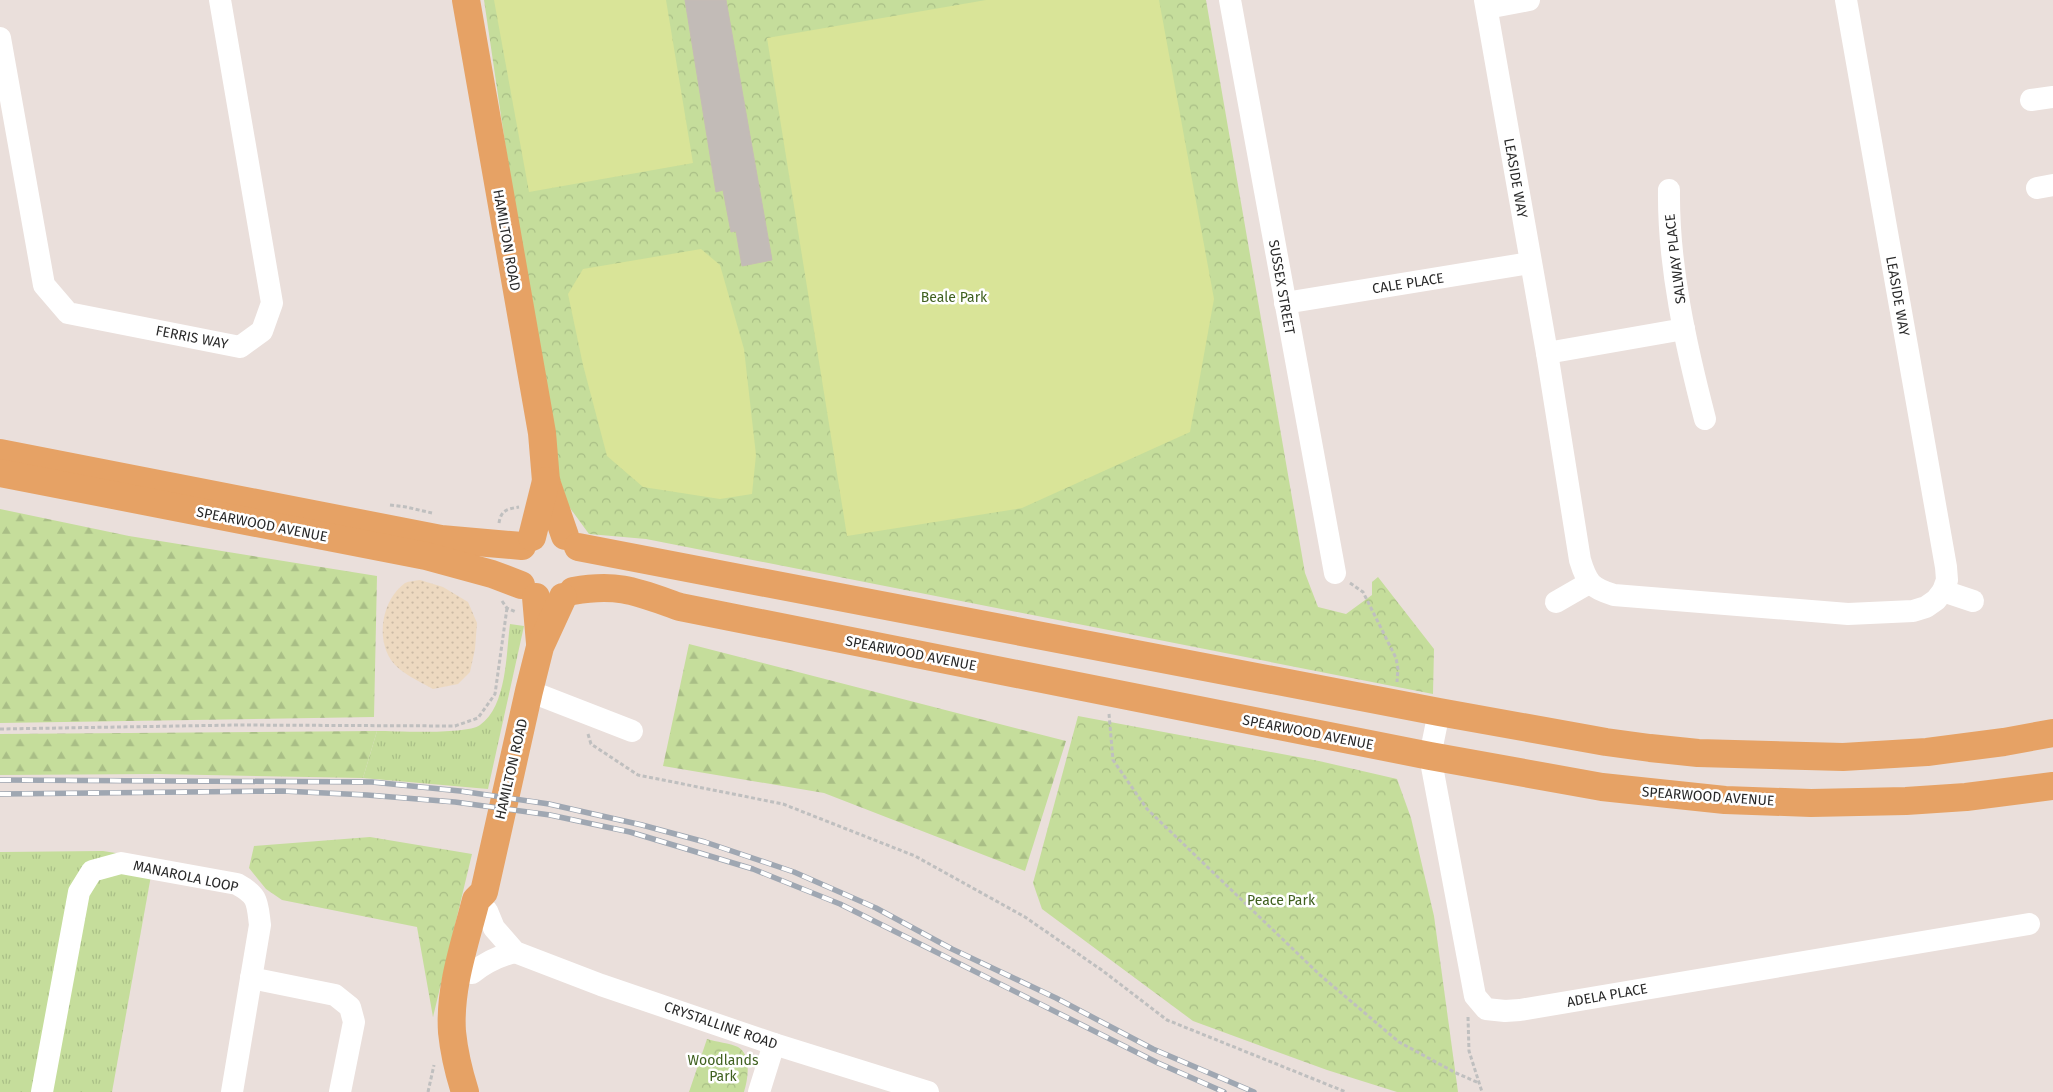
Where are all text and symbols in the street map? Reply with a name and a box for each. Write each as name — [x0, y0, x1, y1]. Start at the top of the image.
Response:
street label: LEASIDE WAY — [1500, 137, 1531, 220]
street label: HAMILTON ROAD — [489, 188, 524, 292]
street label: SALWAY PLACE — [1662, 213, 1689, 305]
street label: SUSSEX STREET — [1265, 238, 1298, 337]
street label: LEASIDE WAY — [1882, 255, 1913, 338]
street label: CALE PLACE — [1371, 269, 1445, 298]
park label: Beale Park — [921, 289, 988, 306]
street label: FERRIS WAY — [154, 322, 230, 353]
street label: SPEARWOOD AVENUE — [195, 503, 329, 546]
street label: SPEARWOOD AVENUE — [844, 632, 978, 675]
street label: SPEARWOOD AVENUE — [1241, 711, 1375, 754]
street label: HAMILTON ROAD — [492, 717, 531, 821]
street label: SPEARWOOD AVENUE — [1641, 783, 1775, 810]
street label: MANAROLA LOOP — [132, 857, 240, 896]
park label: Peace Park — [1247, 892, 1316, 909]
street label: ADELA PLACE — [1565, 980, 1649, 1011]
street label: CRYSTALLINE ROAD — [662, 998, 780, 1053]
park label: Woodlands Park — [688, 1052, 759, 1085]

